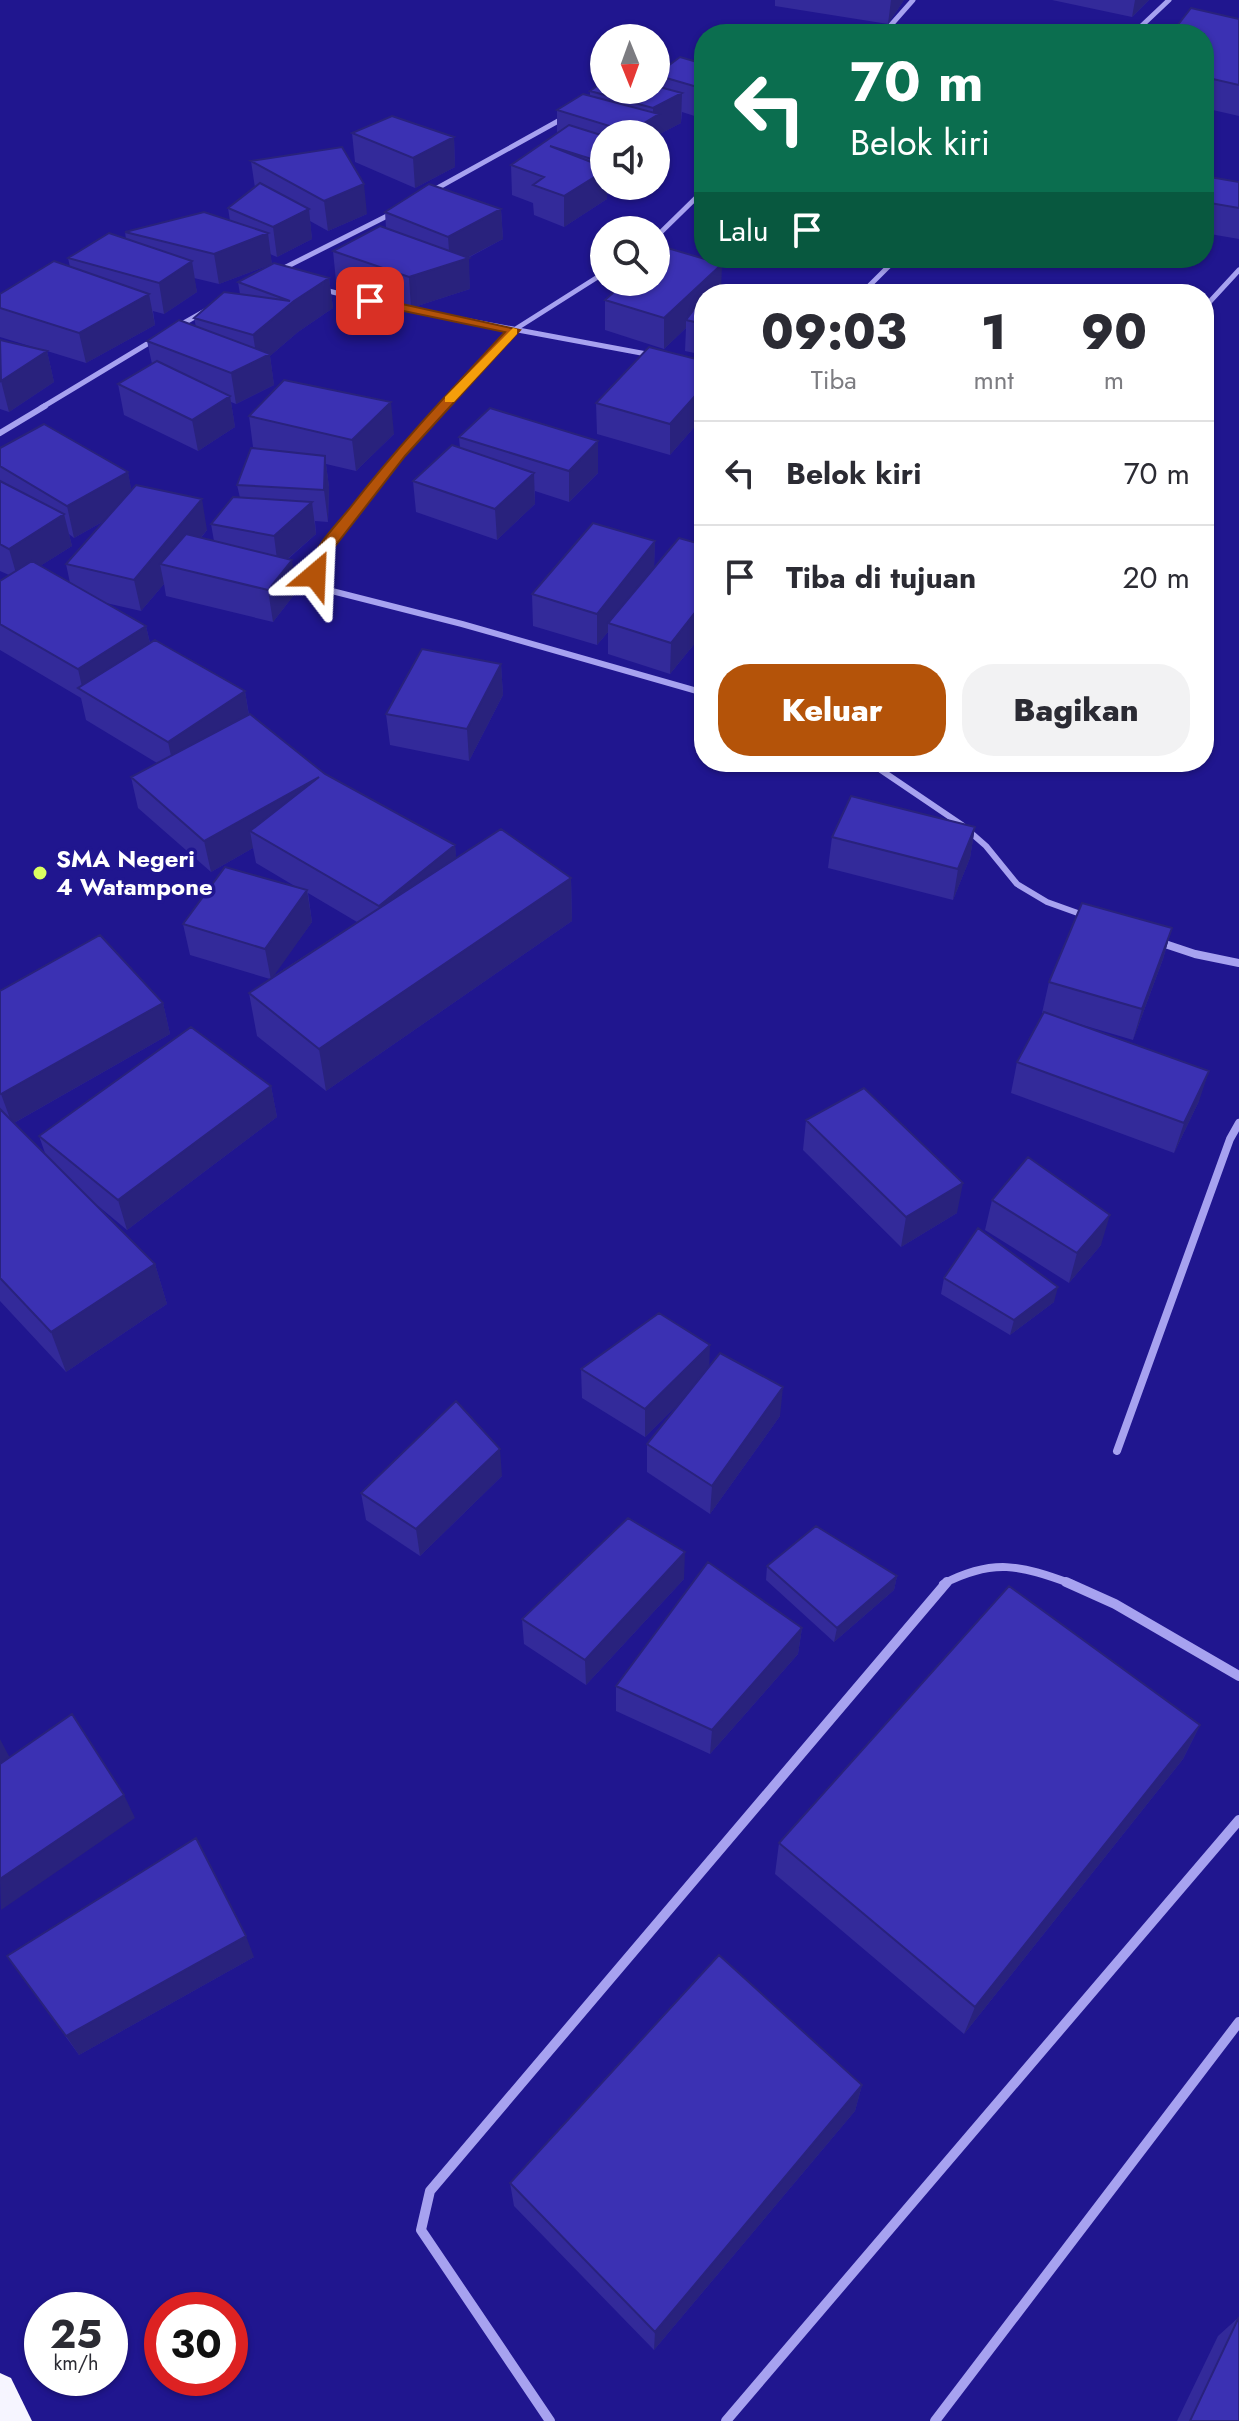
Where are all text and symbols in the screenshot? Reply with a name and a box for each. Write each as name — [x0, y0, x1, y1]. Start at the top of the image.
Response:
north arrow — [590, 24, 670, 104]
map controls — [590, 24, 670, 296]
text: 70 m — [850, 41, 984, 122]
icon: left — [718, 56, 822, 160]
text: Belok kiri — [850, 116, 990, 168]
button: sound — [590, 120, 670, 200]
icon: arrive — [785, 208, 829, 252]
text: Lalu — [718, 209, 769, 252]
button: search — [590, 216, 670, 296]
pin — [336, 267, 404, 335]
icon: arrive — [348, 279, 392, 323]
text: 09:03 — [761, 298, 907, 367]
text: 1 — [981, 298, 1006, 367]
text: 90 — [1081, 298, 1147, 367]
text: Tiba — [811, 361, 857, 399]
text: mnt — [974, 361, 1014, 399]
text: m — [1104, 361, 1124, 399]
icon: left — [718, 451, 762, 495]
text: Belok kiri — [786, 452, 921, 495]
text: 70 m — [1124, 452, 1190, 495]
position arrow — [273, 533, 357, 617]
icon: arrive — [718, 555, 762, 599]
text: Tiba di tujuan — [786, 556, 976, 599]
text: 20 m — [1123, 556, 1190, 599]
button: Keluar — [718, 664, 946, 756]
button: Bagikan — [962, 664, 1190, 756]
place label: SMA Negeri 4 Watampone — [56, 841, 213, 904]
marker: SMA Negeri 4 Watampone — [31, 864, 49, 882]
speed limit sign: 30 — [144, 2292, 248, 2396]
text: 25 — [50, 2305, 102, 2363]
text: km/h — [53, 2349, 99, 2378]

